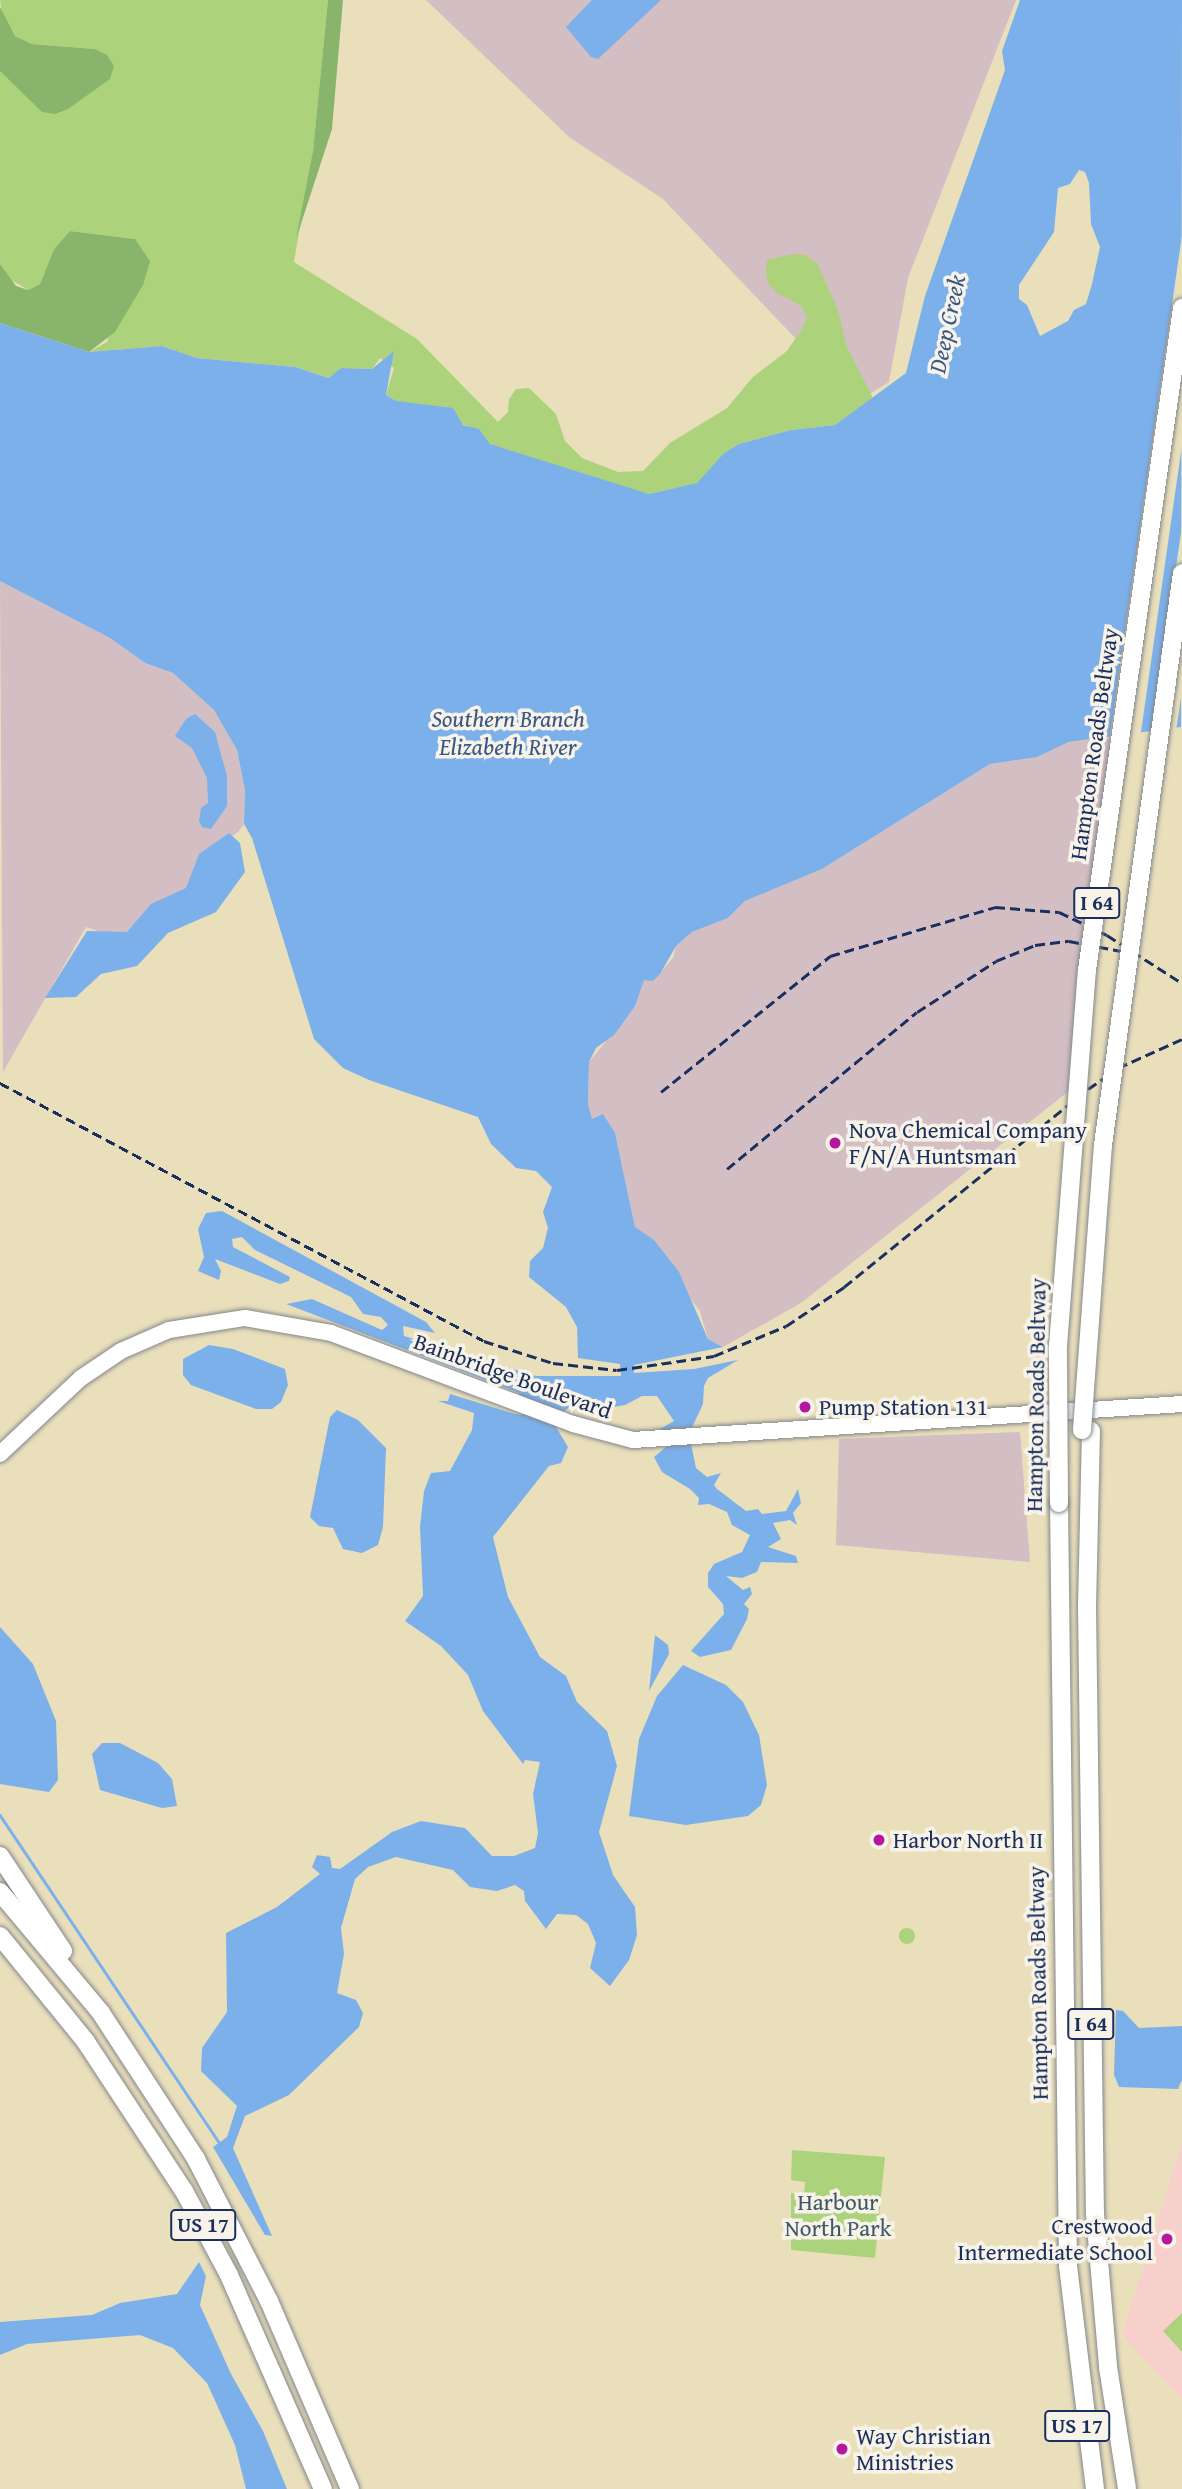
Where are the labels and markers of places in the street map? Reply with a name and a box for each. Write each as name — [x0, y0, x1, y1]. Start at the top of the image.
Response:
place label: Nova Chemical Company F/N/A Huntsman — [849, 1116, 1087, 1170]
marker: Nova Chemical Company F/N/A Huntsman — [827, 1135, 843, 1151]
place label: Pump Station 131 — [819, 1393, 988, 1421]
marker: Pump Station 131 — [797, 1399, 813, 1415]
place label: Harbor North II — [893, 1826, 1043, 1854]
marker: Harbor North II — [871, 1832, 887, 1848]
place label: Crestwood Intermediate School — [958, 2212, 1153, 2266]
marker: Crestwood Intermediate School — [1159, 2231, 1175, 2247]
place label: Way Christian Ministries — [856, 2422, 991, 2476]
marker: Way Christian Ministries — [834, 2441, 850, 2457]

